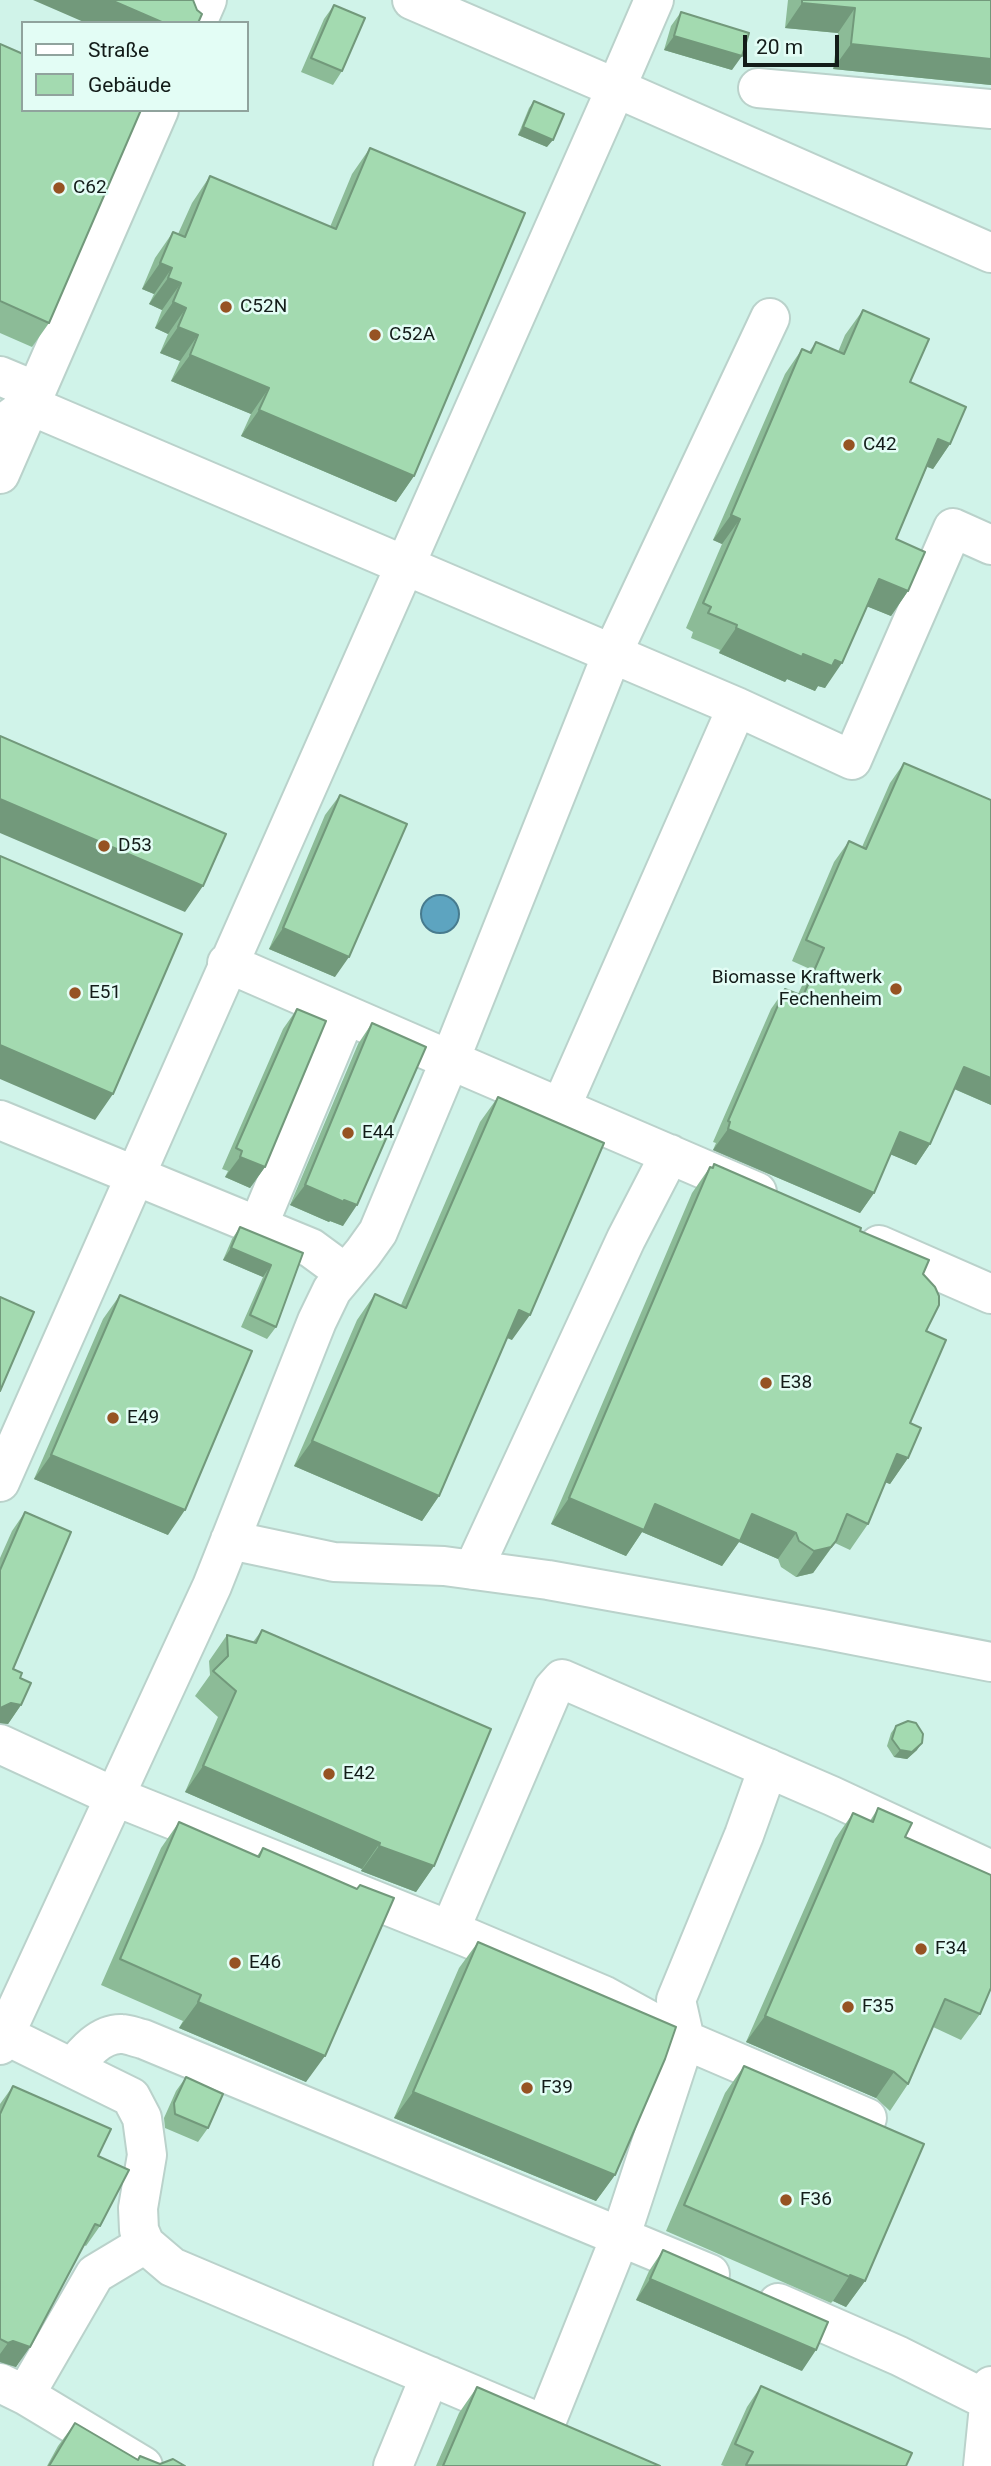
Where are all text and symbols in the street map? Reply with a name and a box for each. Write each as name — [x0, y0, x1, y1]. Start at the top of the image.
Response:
legend — [21, 21, 248, 112]
scale bar — [746, 21, 842, 65]
text: 20 m — [756, 35, 803, 59]
text: Straße — [88, 38, 149, 62]
text: Gebäude — [88, 73, 171, 97]
place label: C62 — [73, 177, 107, 199]
marker: C62 — [51, 180, 67, 196]
place label: C52N — [240, 296, 287, 318]
marker: C52N — [218, 299, 234, 315]
place label: C52A — [389, 324, 435, 346]
marker: C52A — [367, 327, 383, 343]
place label: C42 — [863, 434, 897, 456]
marker: C42 — [841, 437, 857, 453]
place label: D53 — [118, 835, 152, 857]
marker: D53 — [96, 838, 112, 854]
place label: Biomasse Kraftwerk Fechenheim — [712, 967, 882, 1011]
marker: Biomasse Kraftwerk Fechenheim — [888, 981, 904, 997]
place label: E51 — [89, 982, 121, 1004]
marker: E51 — [67, 985, 83, 1001]
place label: E44 — [362, 1122, 394, 1144]
marker: E44 — [340, 1125, 356, 1141]
place label: E38 — [780, 1372, 812, 1394]
marker: E38 — [758, 1375, 774, 1391]
place label: E49 — [127, 1407, 159, 1429]
marker: E49 — [105, 1410, 121, 1426]
place label: E42 — [343, 1763, 375, 1785]
marker: E42 — [321, 1766, 337, 1782]
place label: F34 — [935, 1938, 967, 1960]
marker: F34 — [913, 1941, 929, 1957]
place label: E46 — [249, 1952, 281, 1974]
marker: E46 — [227, 1955, 243, 1971]
place label: F35 — [862, 1996, 894, 2018]
marker: F35 — [840, 1999, 856, 2015]
place label: F39 — [541, 2077, 573, 2099]
marker: F39 — [519, 2080, 535, 2096]
place label: F36 — [800, 2189, 832, 2211]
marker: F36 — [778, 2192, 794, 2208]

